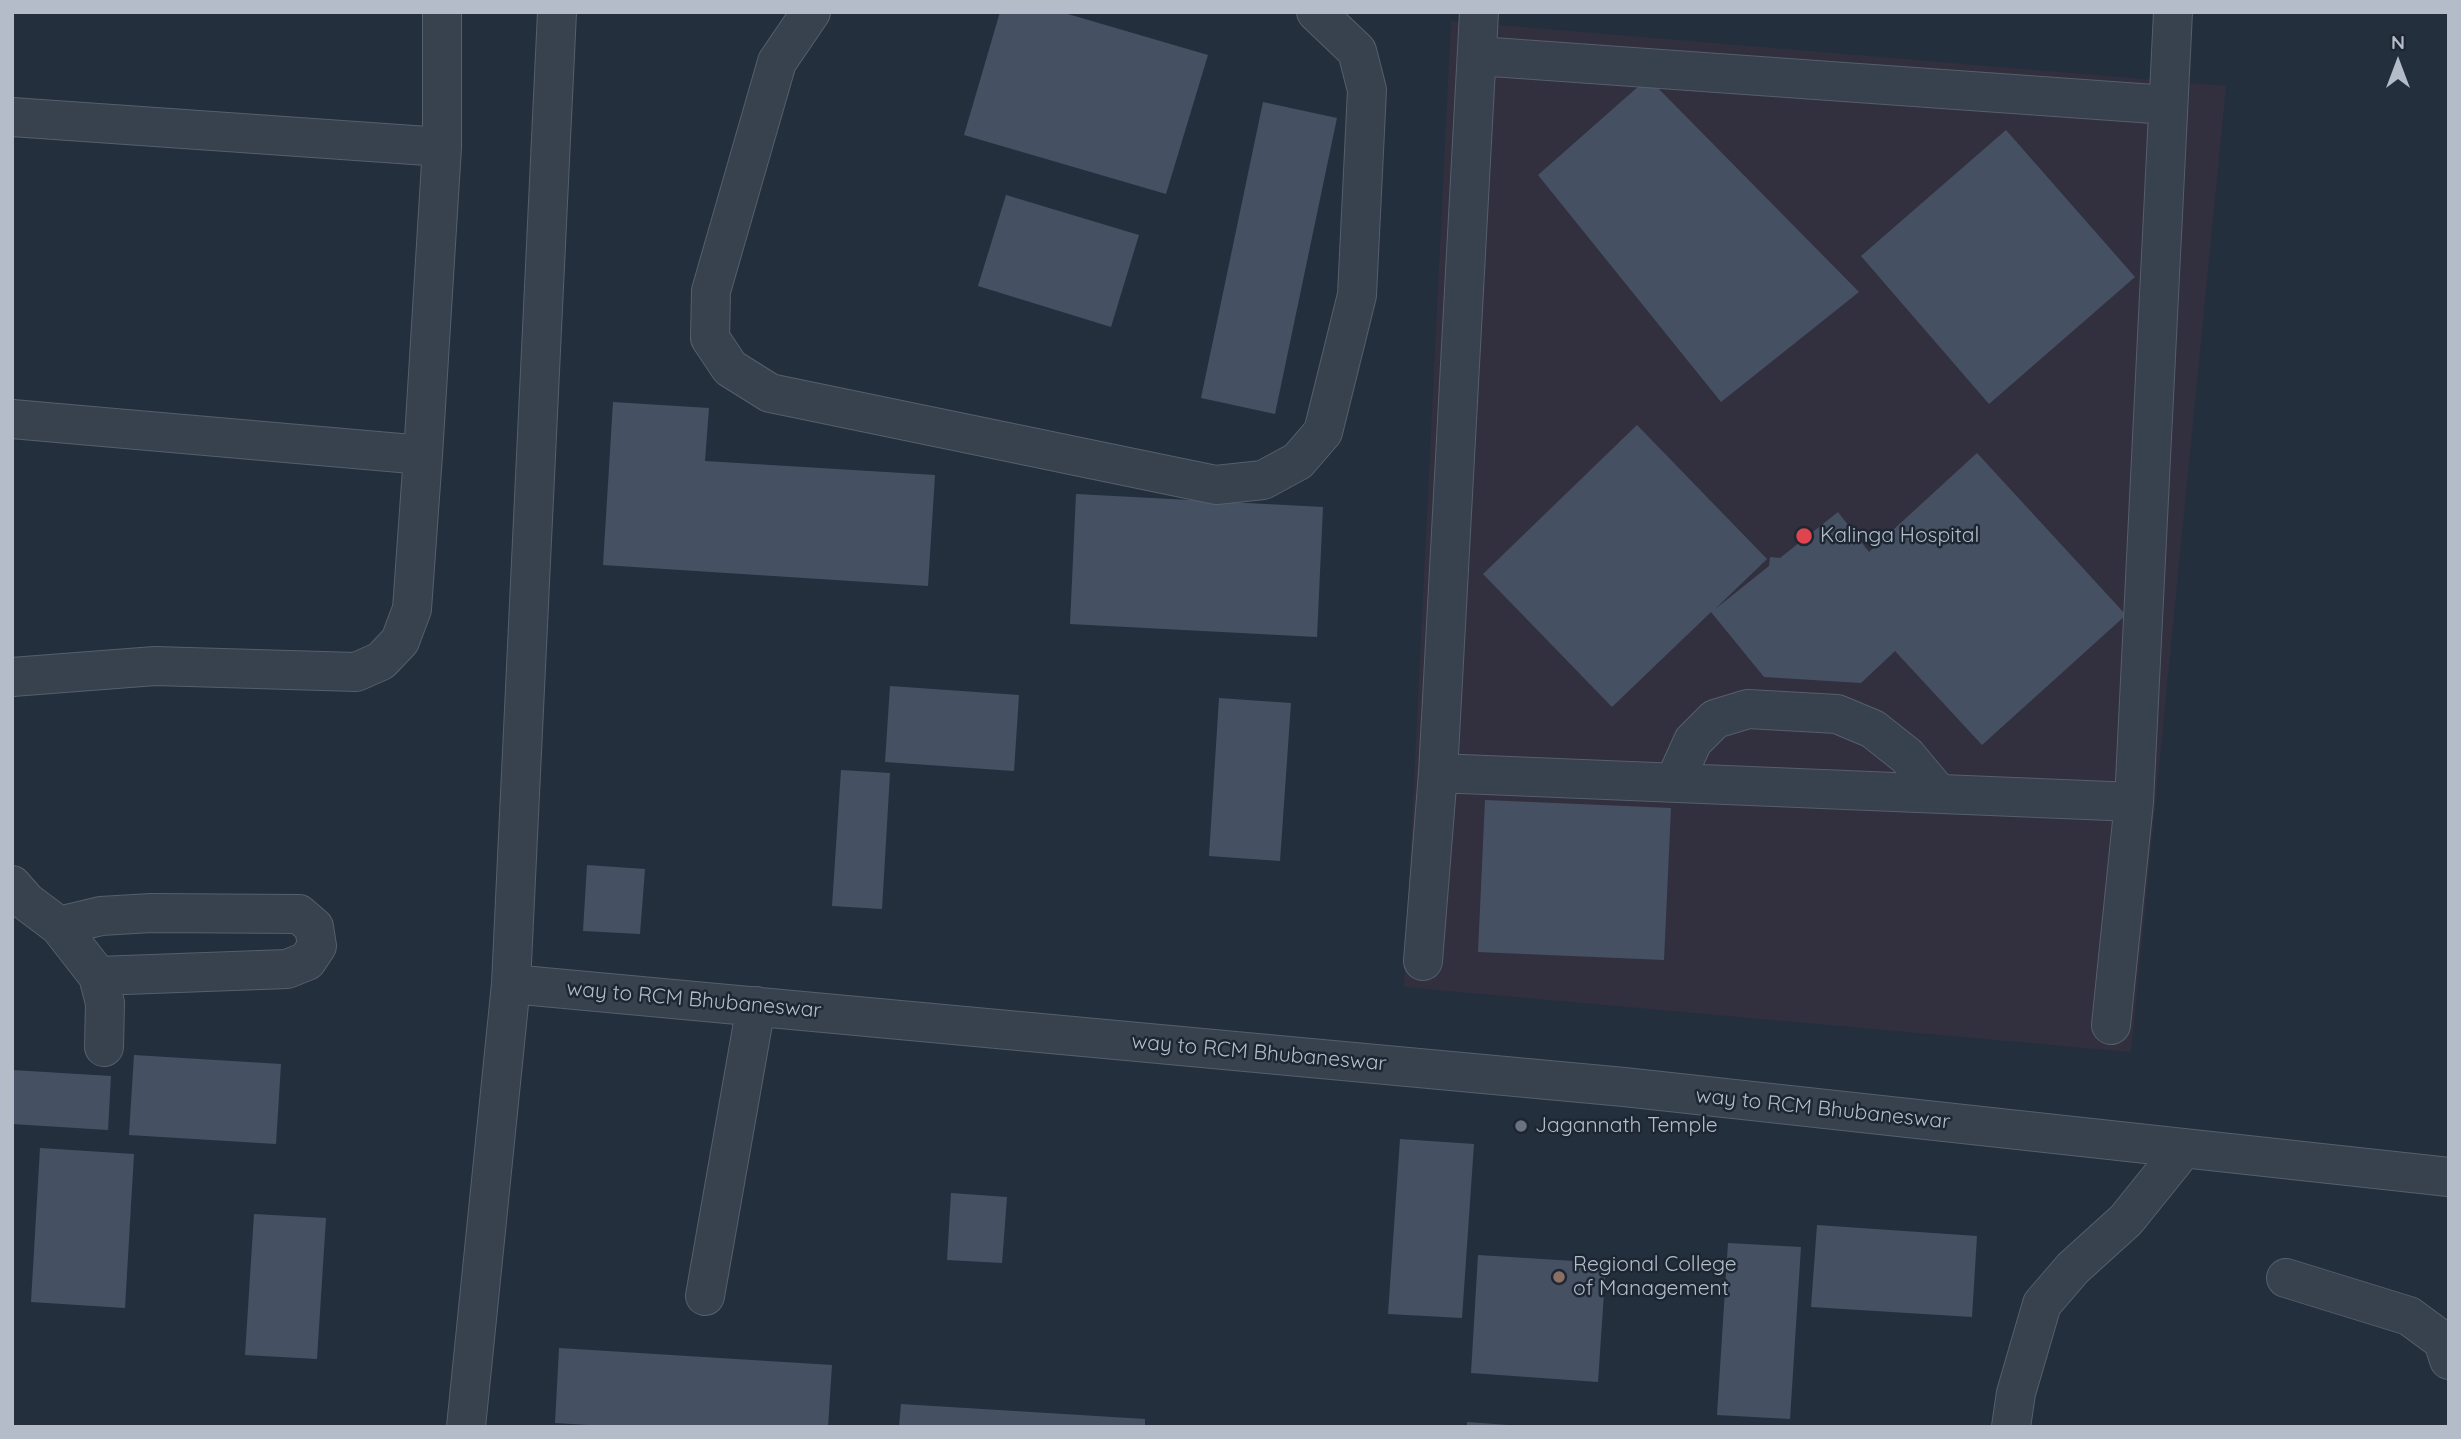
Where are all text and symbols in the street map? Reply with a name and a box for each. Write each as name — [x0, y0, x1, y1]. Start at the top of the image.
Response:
north arrow — [2363, 28, 2433, 98]
text: N — [2391, 30, 2405, 54]
place label: Kalinga Hospital — [1820, 523, 1979, 549]
marker: Kalinga Hospital — [1794, 526, 1814, 546]
street label: way to RCM Bhubaneswar — [565, 976, 823, 1024]
street label: way to RCM Bhubaneswar — [1130, 1029, 1388, 1077]
street label: way to RCM Bhubaneswar — [1694, 1083, 1952, 1135]
place label: Jagannath Temple — [1535, 1113, 1718, 1139]
marker: Jagannath Temple — [1513, 1118, 1529, 1134]
place label: Regional College of Management — [1573, 1252, 1737, 1302]
marker: Regional College of Management — [1551, 1269, 1567, 1285]

